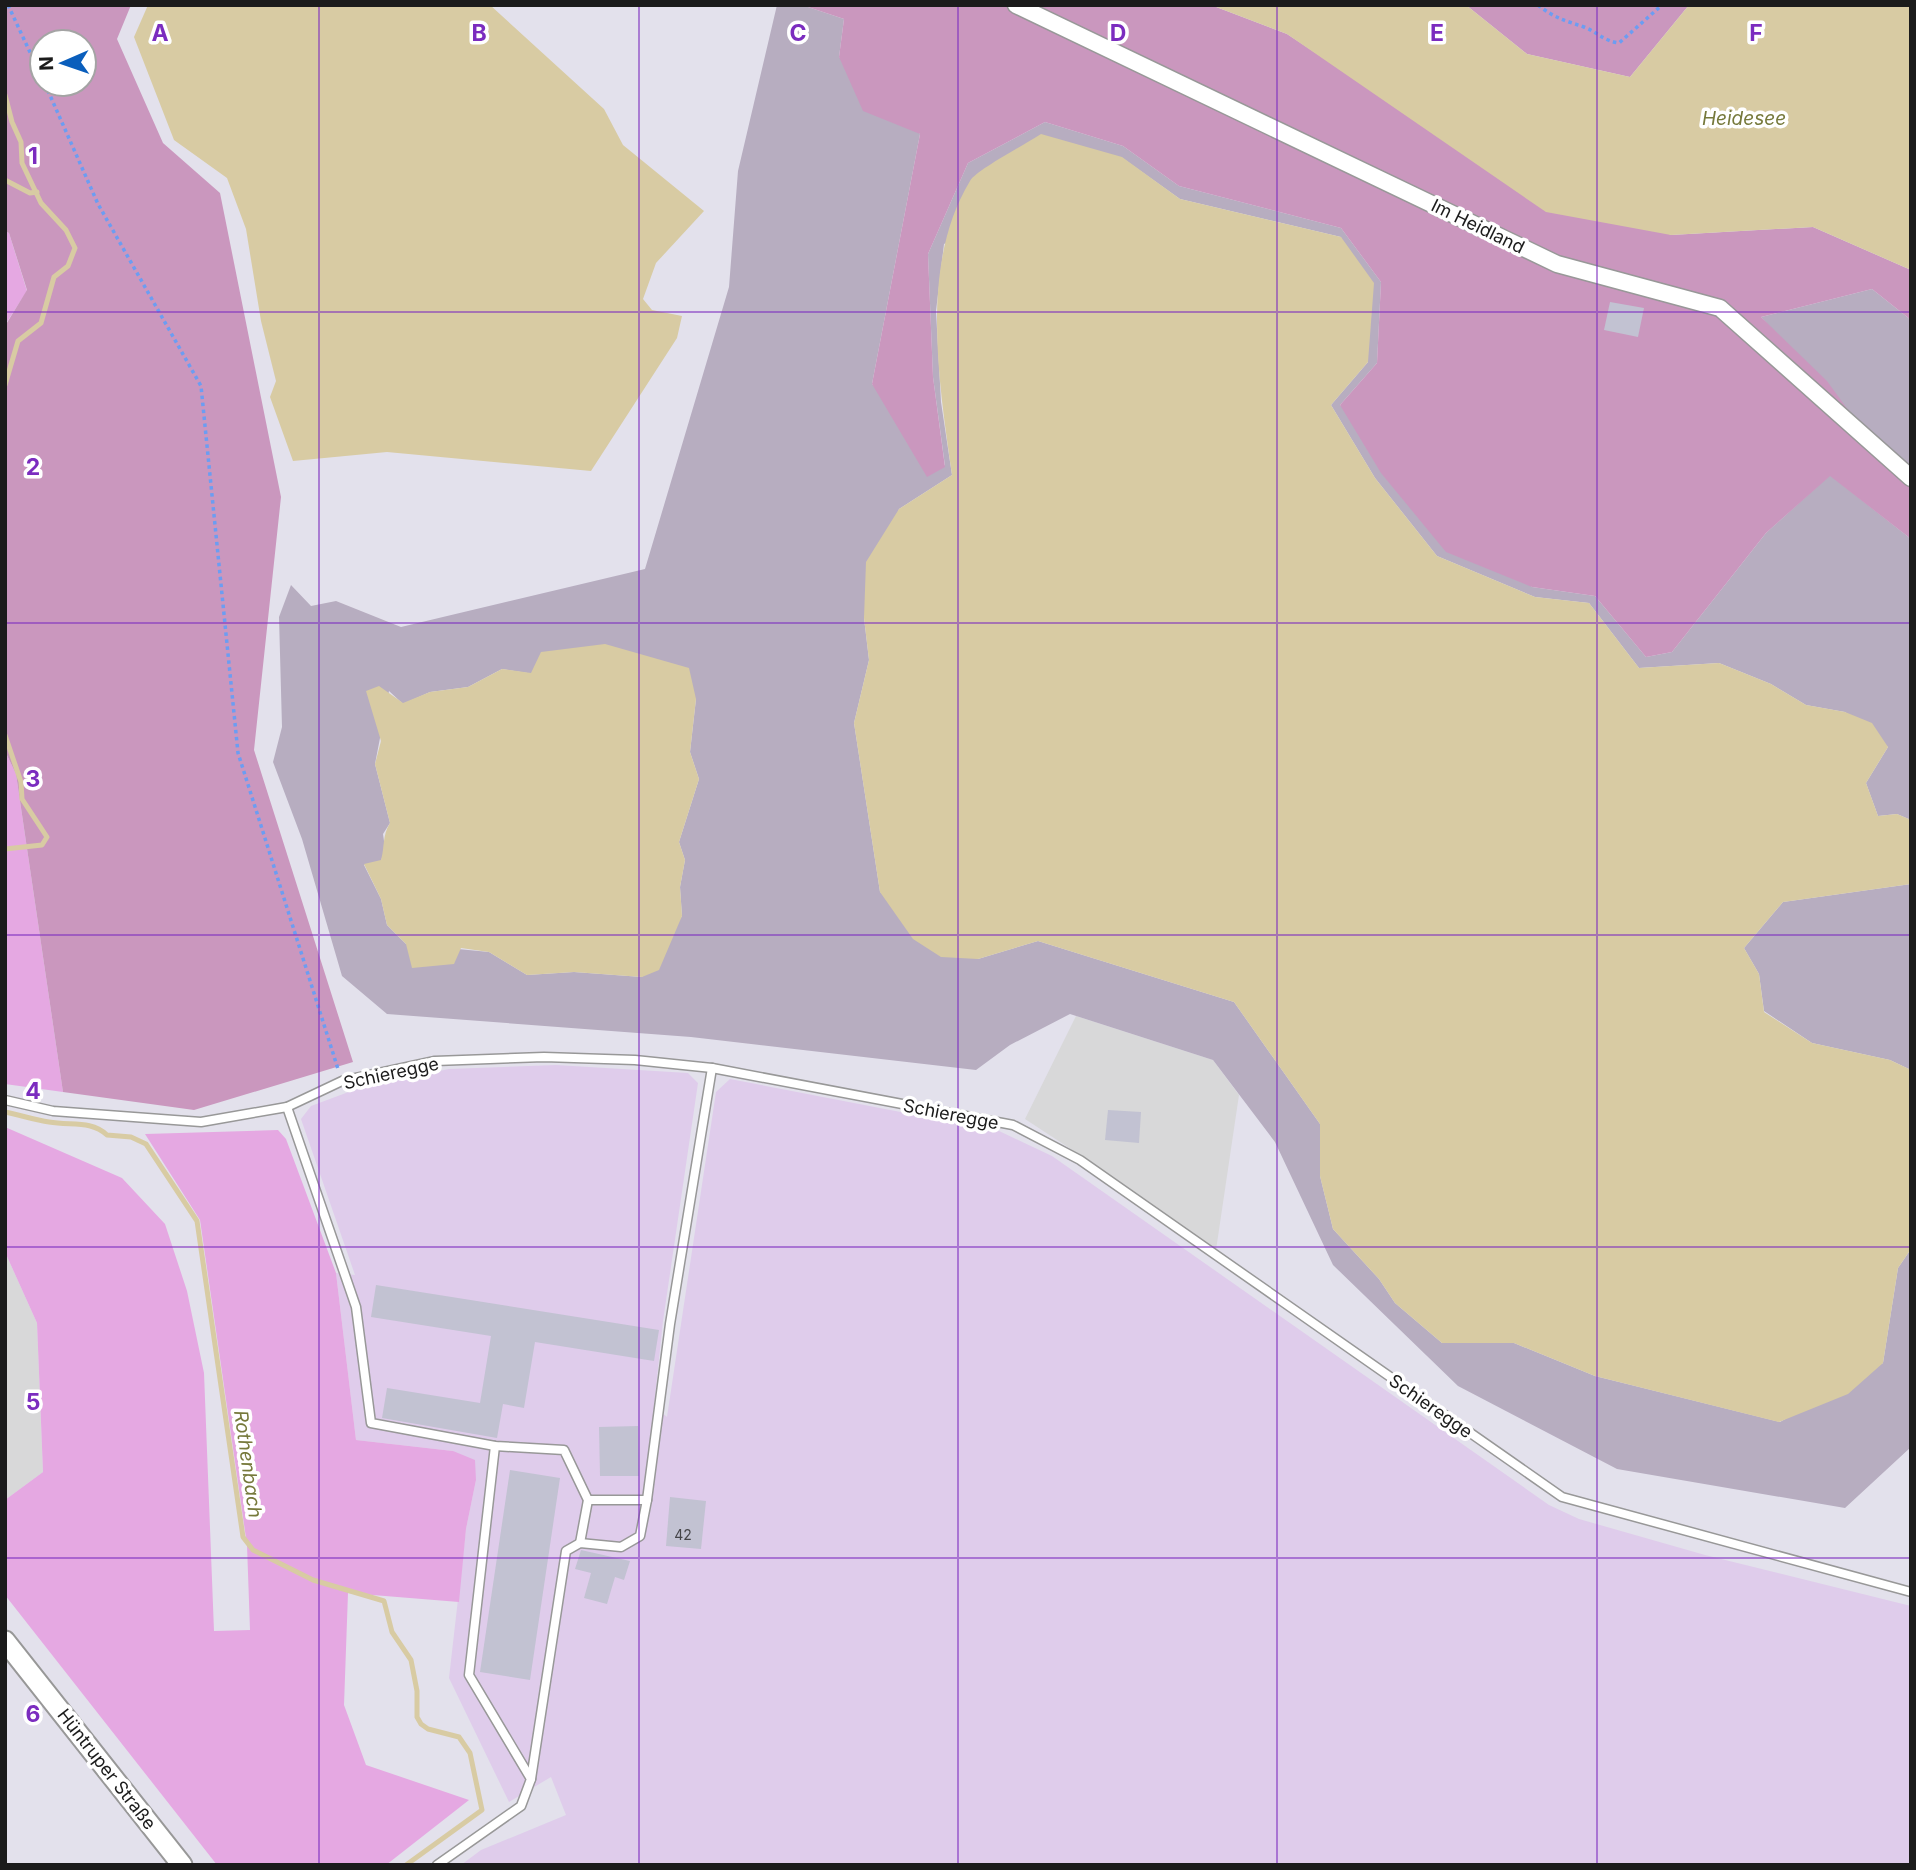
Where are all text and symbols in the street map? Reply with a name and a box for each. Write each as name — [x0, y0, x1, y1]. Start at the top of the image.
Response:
text: A — [151, 19, 169, 47]
text: B — [471, 19, 487, 47]
text: C — [789, 19, 807, 47]
text: D — [1110, 19, 1126, 47]
text: E — [1430, 19, 1444, 47]
text: F — [1749, 19, 1763, 47]
north arrow — [28, 28, 98, 98]
text: N — [35, 56, 58, 71]
water label: Heidesee — [1702, 107, 1786, 130]
text: 1 — [28, 142, 38, 170]
street label: Im Heidland — [1428, 194, 1528, 258]
text: 2 — [26, 453, 40, 481]
text: 3 — [26, 765, 40, 793]
street label: Schieregge — [341, 1053, 441, 1093]
text: 4 — [25, 1077, 41, 1105]
street label: Schieregge — [901, 1094, 1001, 1134]
street label: Schieregge — [1385, 1370, 1477, 1442]
text: 5 — [26, 1388, 40, 1416]
water label: Rothenbach — [229, 1409, 267, 1519]
house number: 42 — [674, 1526, 692, 1543]
text: 6 — [26, 1700, 40, 1728]
street label: Hüntruper Straße — [53, 1705, 161, 1833]

